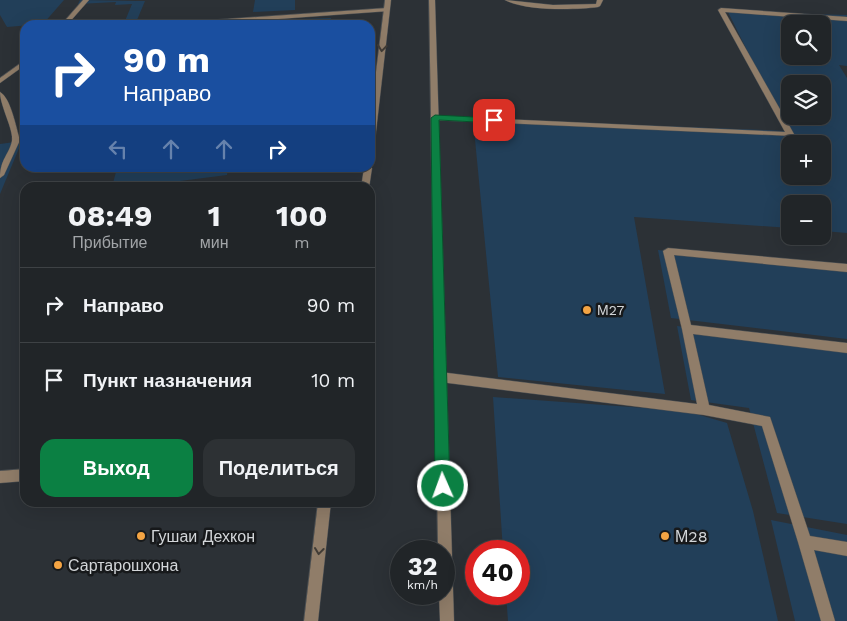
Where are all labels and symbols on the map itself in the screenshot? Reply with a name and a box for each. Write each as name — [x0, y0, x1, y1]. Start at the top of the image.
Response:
one-way arrow — [377, 45, 388, 53]
pin — [473, 99, 515, 141]
place label: М27 — [597, 302, 625, 318]
marker: М27 — [581, 304, 593, 316]
position arrow — [416, 459, 468, 511]
place label: Гушаи Дехкон — [151, 527, 255, 546]
place label: М28 — [675, 527, 708, 546]
marker: Гушаи Дехкон — [135, 530, 147, 542]
marker: М28 — [659, 530, 671, 542]
speed limit sign: 40 — [465, 540, 530, 605]
one-way arrow — [314, 547, 325, 555]
place label: Сартарошхона — [68, 556, 178, 575]
marker: Сартарошхона — [52, 559, 64, 571]

